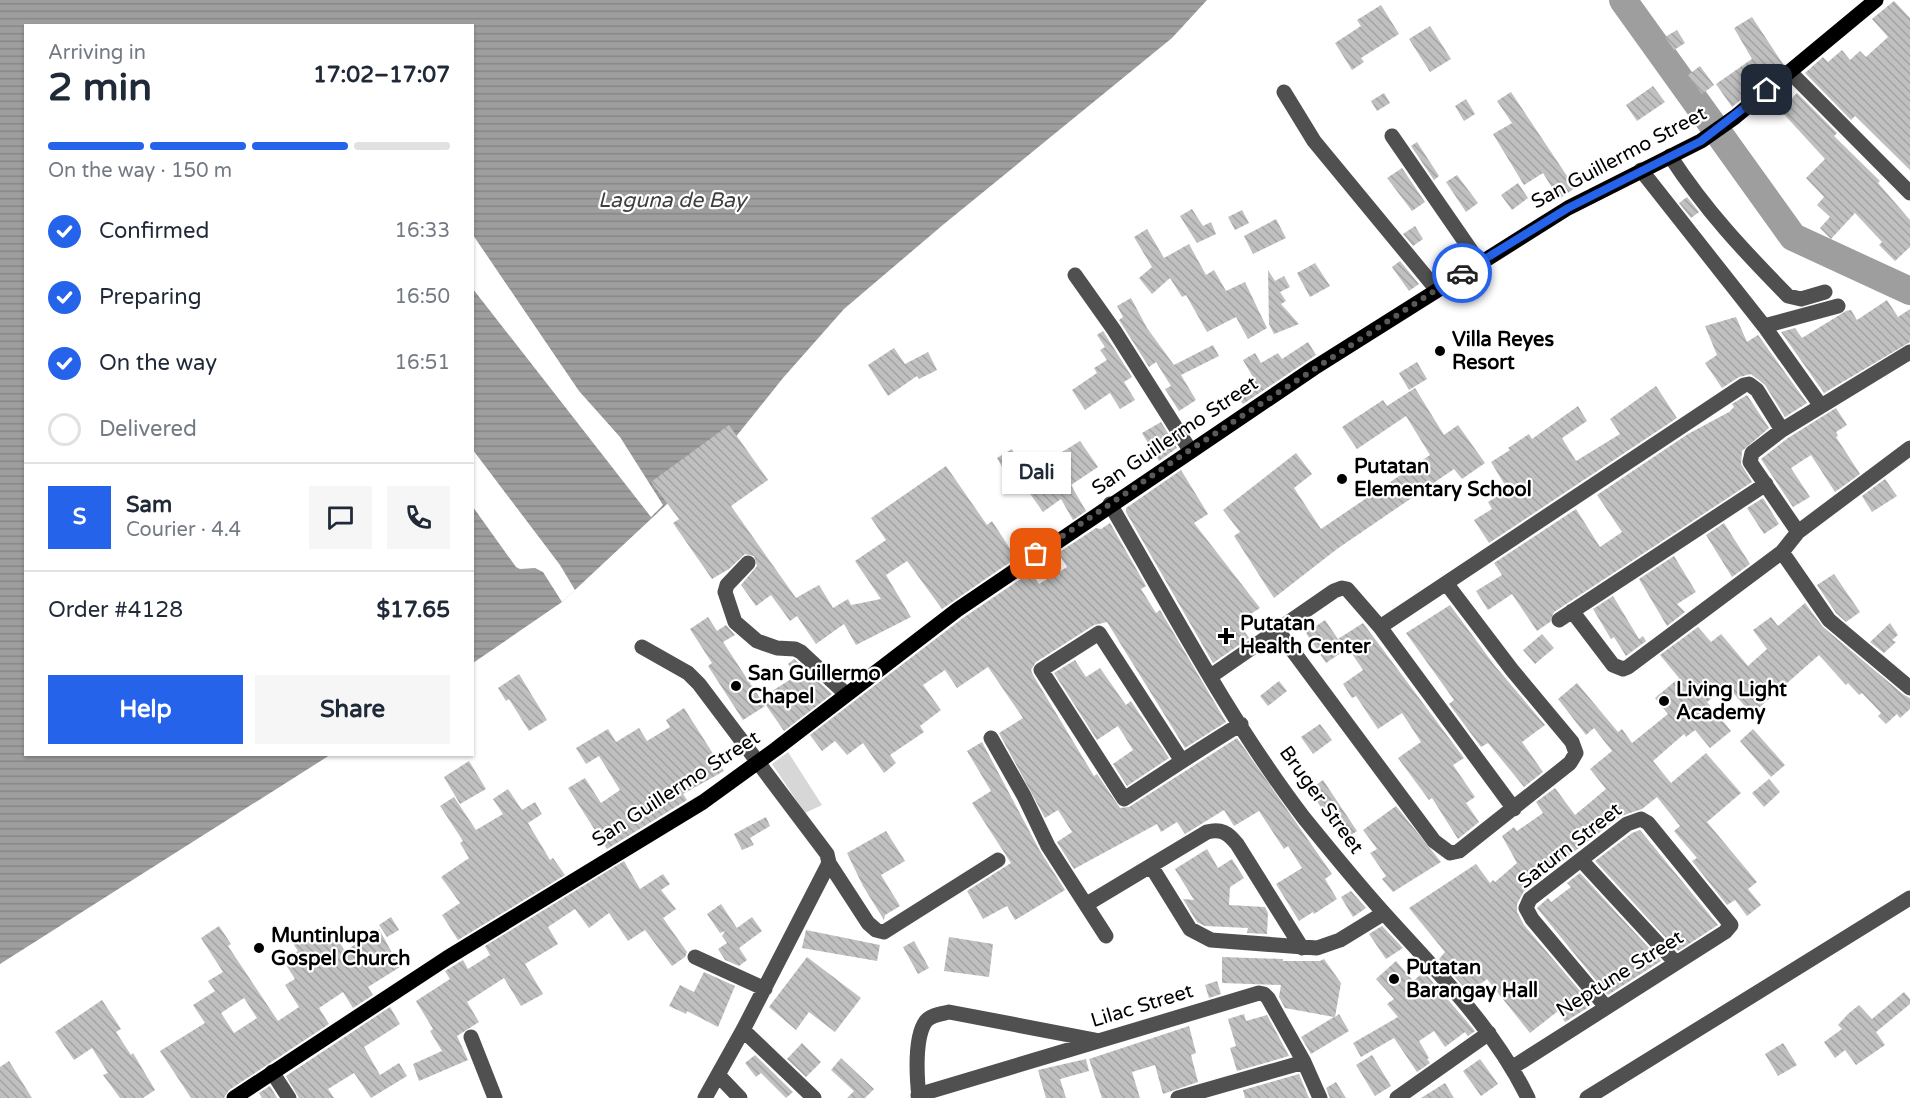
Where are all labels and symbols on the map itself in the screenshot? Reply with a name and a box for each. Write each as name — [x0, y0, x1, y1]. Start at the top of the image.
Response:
pin — [1741, 64, 1792, 115]
street label: San Guillermo Street — [1527, 101, 1711, 214]
water label: Laguna de Bay — [598, 188, 749, 213]
courier — [1432, 243, 1492, 303]
place label: Villa Reyes Resort — [1452, 328, 1554, 375]
marker: Villa Reyes Resort — [1433, 344, 1447, 358]
street label: San Guillermo Street — [1087, 371, 1263, 500]
callout: Dali — [1002, 452, 1070, 494]
place label: Putatan Elementary School — [1354, 455, 1532, 502]
marker: Putatan Elementary School — [1335, 472, 1349, 486]
pin — [1010, 528, 1061, 579]
place label: Putatan Health Center — [1240, 612, 1371, 659]
marker: Putatan Health Center — [1217, 627, 1235, 645]
place label: San Guillermo Chapel — [748, 662, 881, 709]
place label: Living Light Academy — [1676, 678, 1787, 725]
marker: San Guillermo Chapel — [729, 679, 743, 693]
marker: Living Light Academy — [1657, 694, 1671, 708]
street label: San Guillermo Street — [588, 726, 765, 852]
street label: Bruger Street — [1274, 741, 1368, 859]
street label: Saturn Street — [1513, 798, 1627, 894]
place label: Muntinlupa Gospel Church — [271, 924, 410, 971]
street label: Neptune Street — [1552, 925, 1688, 1023]
marker: Muntinlupa Gospel Church — [252, 941, 266, 955]
place label: Putatan Barangay Hall — [1406, 956, 1538, 1003]
marker: Putatan Barangay Hall — [1387, 972, 1401, 986]
street label: Lilac Street — [1088, 979, 1196, 1033]

